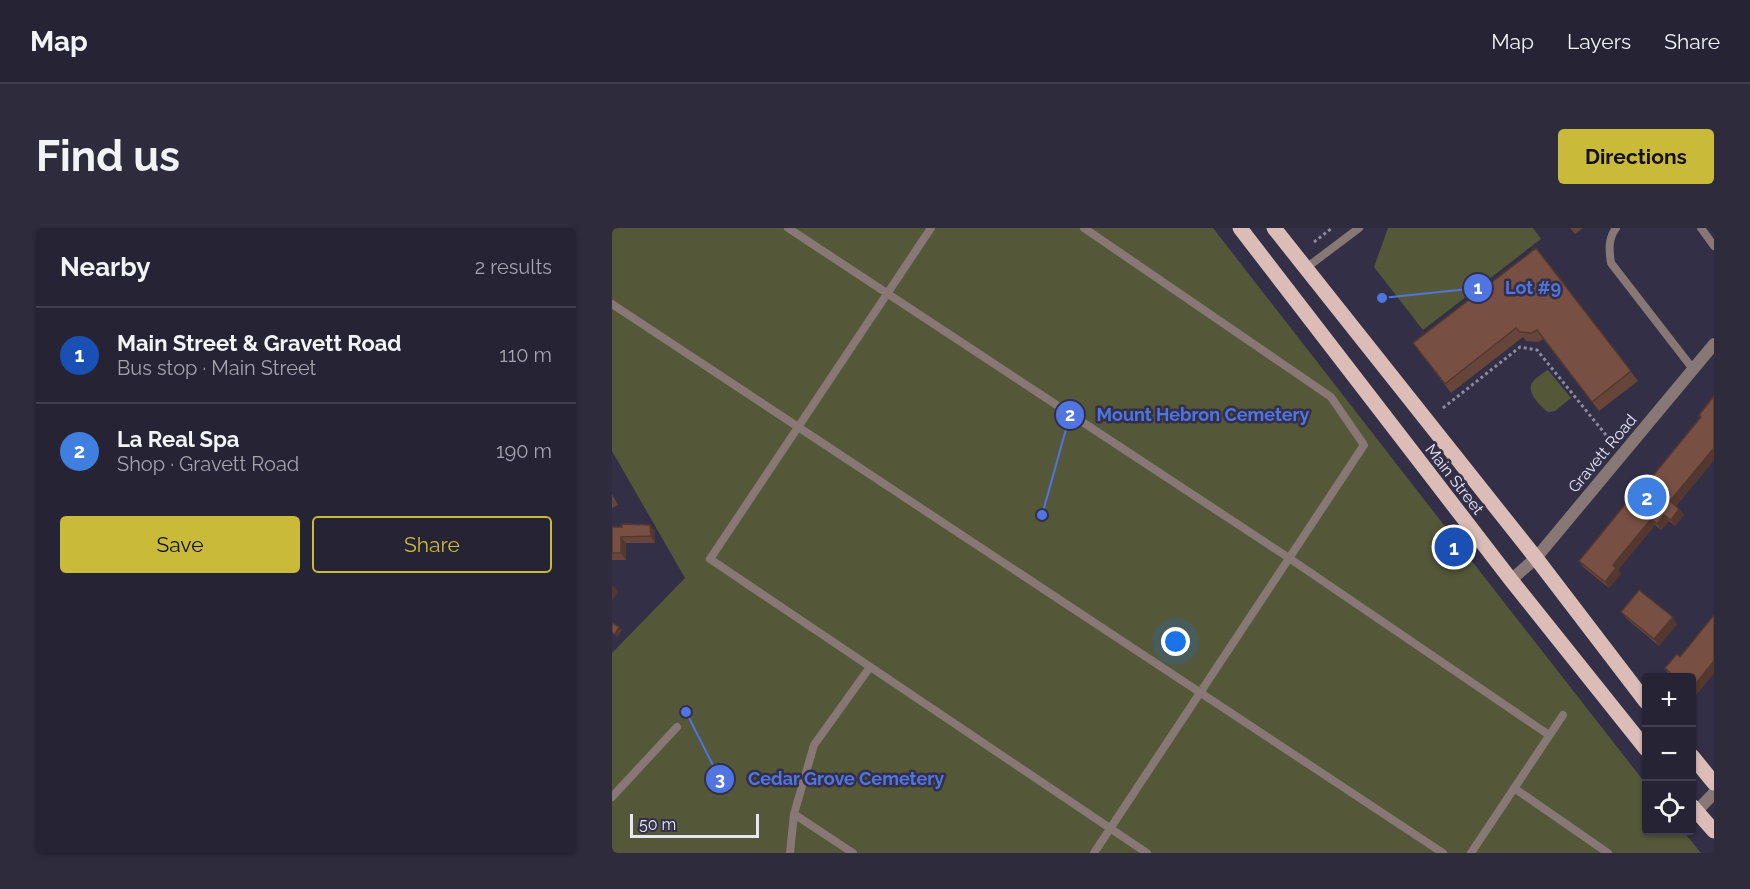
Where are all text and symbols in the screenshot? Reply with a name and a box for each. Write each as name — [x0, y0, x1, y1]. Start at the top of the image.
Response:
text: Map — [30, 25, 88, 58]
text: Map — [1491, 29, 1534, 54]
text: Layers — [1567, 29, 1631, 54]
text: Share — [1664, 29, 1720, 54]
button: Directions — [1558, 129, 1714, 184]
text: Find us — [36, 132, 180, 181]
text: Nearby — [60, 252, 150, 282]
text: 2 results — [475, 255, 552, 279]
callout: Lot #9 — [1463, 270, 1573, 306]
text: 1 — [1474, 277, 1483, 298]
text: Lot #9 — [1505, 277, 1561, 298]
text: Main Street & Gravett Road — [117, 330, 402, 356]
text: 1 — [75, 343, 84, 367]
text: 110 m — [499, 343, 552, 367]
text: Bus stop · Main Street — [117, 356, 316, 380]
callout: Mount Hebron Cemetery — [1055, 397, 1322, 433]
text: 2 — [1065, 404, 1075, 425]
text: Mount Hebron Cemetery — [1097, 404, 1310, 425]
street label: Gravett Road — [1564, 410, 1641, 496]
text: La Real Spa — [117, 426, 239, 452]
text: 2 — [74, 439, 85, 463]
text: 190 m — [496, 439, 552, 463]
street label: Main Street — [1421, 440, 1488, 519]
text: Shop · Gravett Road — [117, 452, 299, 476]
pin: 2 — [1628, 474, 1666, 520]
button: Save — [60, 516, 300, 573]
button: Share — [312, 516, 552, 573]
pin: 1 — [1434, 524, 1474, 570]
your location — [1161, 627, 1190, 656]
map controls — [1642, 673, 1696, 835]
button: + — [1642, 673, 1696, 727]
button: − — [1642, 727, 1696, 781]
callout: Cedar Grove Cemetery — [705, 761, 956, 797]
text: 3 — [715, 768, 725, 789]
text: Cedar Grove Cemetery — [748, 768, 944, 789]
button: locate — [1642, 781, 1696, 835]
scale bar — [630, 811, 759, 838]
text: 50 m — [639, 815, 676, 834]

